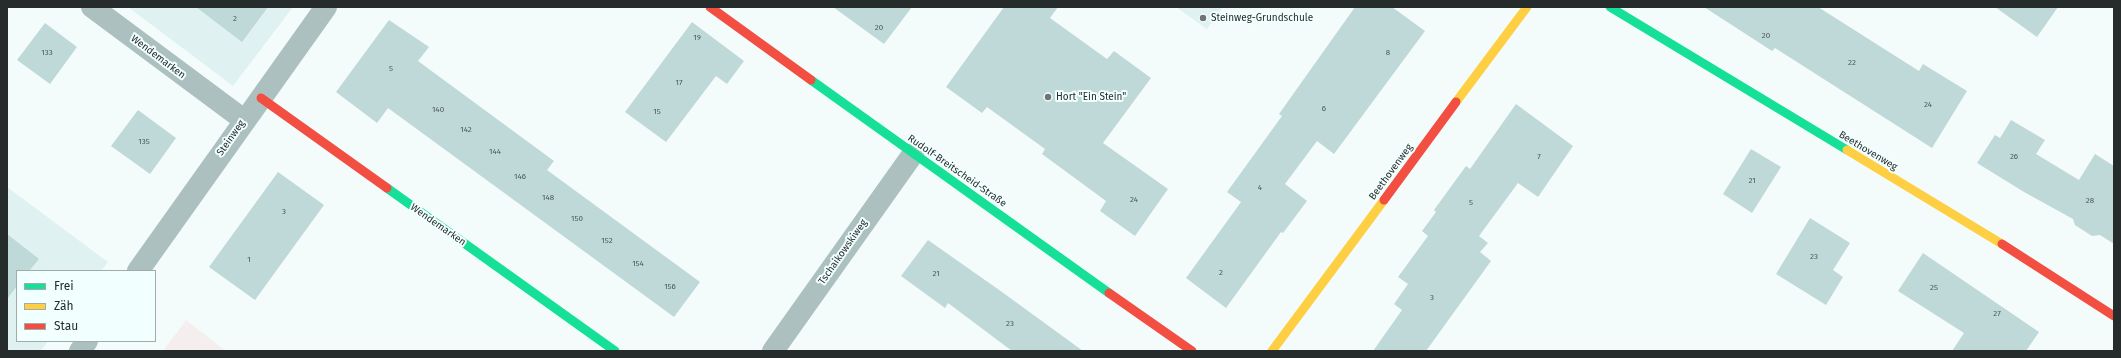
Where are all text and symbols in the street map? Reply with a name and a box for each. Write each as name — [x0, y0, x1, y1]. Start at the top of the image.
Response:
place label: Steinweg-Grundschule — [1211, 12, 1313, 24]
marker: Steinweg-Grundschule — [1198, 13, 1208, 23]
house number: 2 — [233, 14, 237, 24]
house number: 20 — [875, 23, 883, 33]
house number: 20 — [1762, 31, 1770, 41]
street label: Wendemarken — [128, 33, 188, 81]
house number: 19 — [693, 33, 701, 43]
house number: 133 — [41, 48, 53, 58]
house number: 8 — [1386, 48, 1390, 58]
house number: 22 — [1848, 58, 1856, 68]
house number: 5 — [389, 64, 393, 74]
house number: 17 — [675, 78, 683, 88]
place label: Hort "Ein Stein" — [1056, 91, 1126, 103]
marker: Hort "Ein Stein" — [1043, 92, 1053, 102]
house number: 24 — [1924, 100, 1932, 110]
house number: 6 — [1322, 104, 1326, 114]
house number: 140 — [432, 105, 444, 115]
house number: 15 — [653, 107, 661, 117]
street label: Steinweg — [214, 118, 248, 158]
house number: 142 — [460, 125, 472, 135]
street label: Beethovenweg — [1837, 129, 1899, 173]
street label: Rudolf-Breitscheid-Straße — [905, 132, 1009, 210]
house number: 135 — [138, 137, 150, 147]
street label: Beethovenweg — [1367, 142, 1415, 202]
house number: 144 — [489, 147, 501, 157]
house number: 7 — [1537, 152, 1541, 162]
house number: 26 — [2010, 152, 2018, 162]
house number: 146 — [514, 172, 526, 182]
house number: 21 — [1748, 176, 1756, 186]
house number: 4 — [1258, 183, 1262, 193]
house number: 148 — [542, 193, 554, 203]
house number: 24 — [1130, 195, 1138, 205]
house number: 28 — [2086, 196, 2094, 206]
house number: 5 — [1469, 198, 1473, 208]
street label: Wendemarken — [408, 201, 468, 249]
house number: 3 — [282, 207, 286, 217]
house number: 150 — [571, 214, 583, 224]
street label: Tschaikowskiweg — [816, 217, 870, 287]
house number: 152 — [601, 236, 613, 246]
house number: 23 — [1810, 252, 1818, 262]
house number: 1 — [247, 255, 251, 265]
house number: 154 — [632, 259, 644, 269]
house number: 2 — [1219, 268, 1223, 278]
house number: 21 — [932, 269, 940, 279]
legend — [16, 270, 156, 342]
text: Frei — [54, 279, 74, 293]
house number: 156 — [664, 282, 676, 292]
house number: 25 — [1930, 283, 1938, 293]
house number: 3 — [1430, 293, 1434, 303]
text: Zäh — [54, 299, 74, 313]
house number: 27 — [1993, 309, 2001, 319]
text: Stau — [54, 319, 78, 333]
house number: 23 — [1006, 319, 1014, 329]

